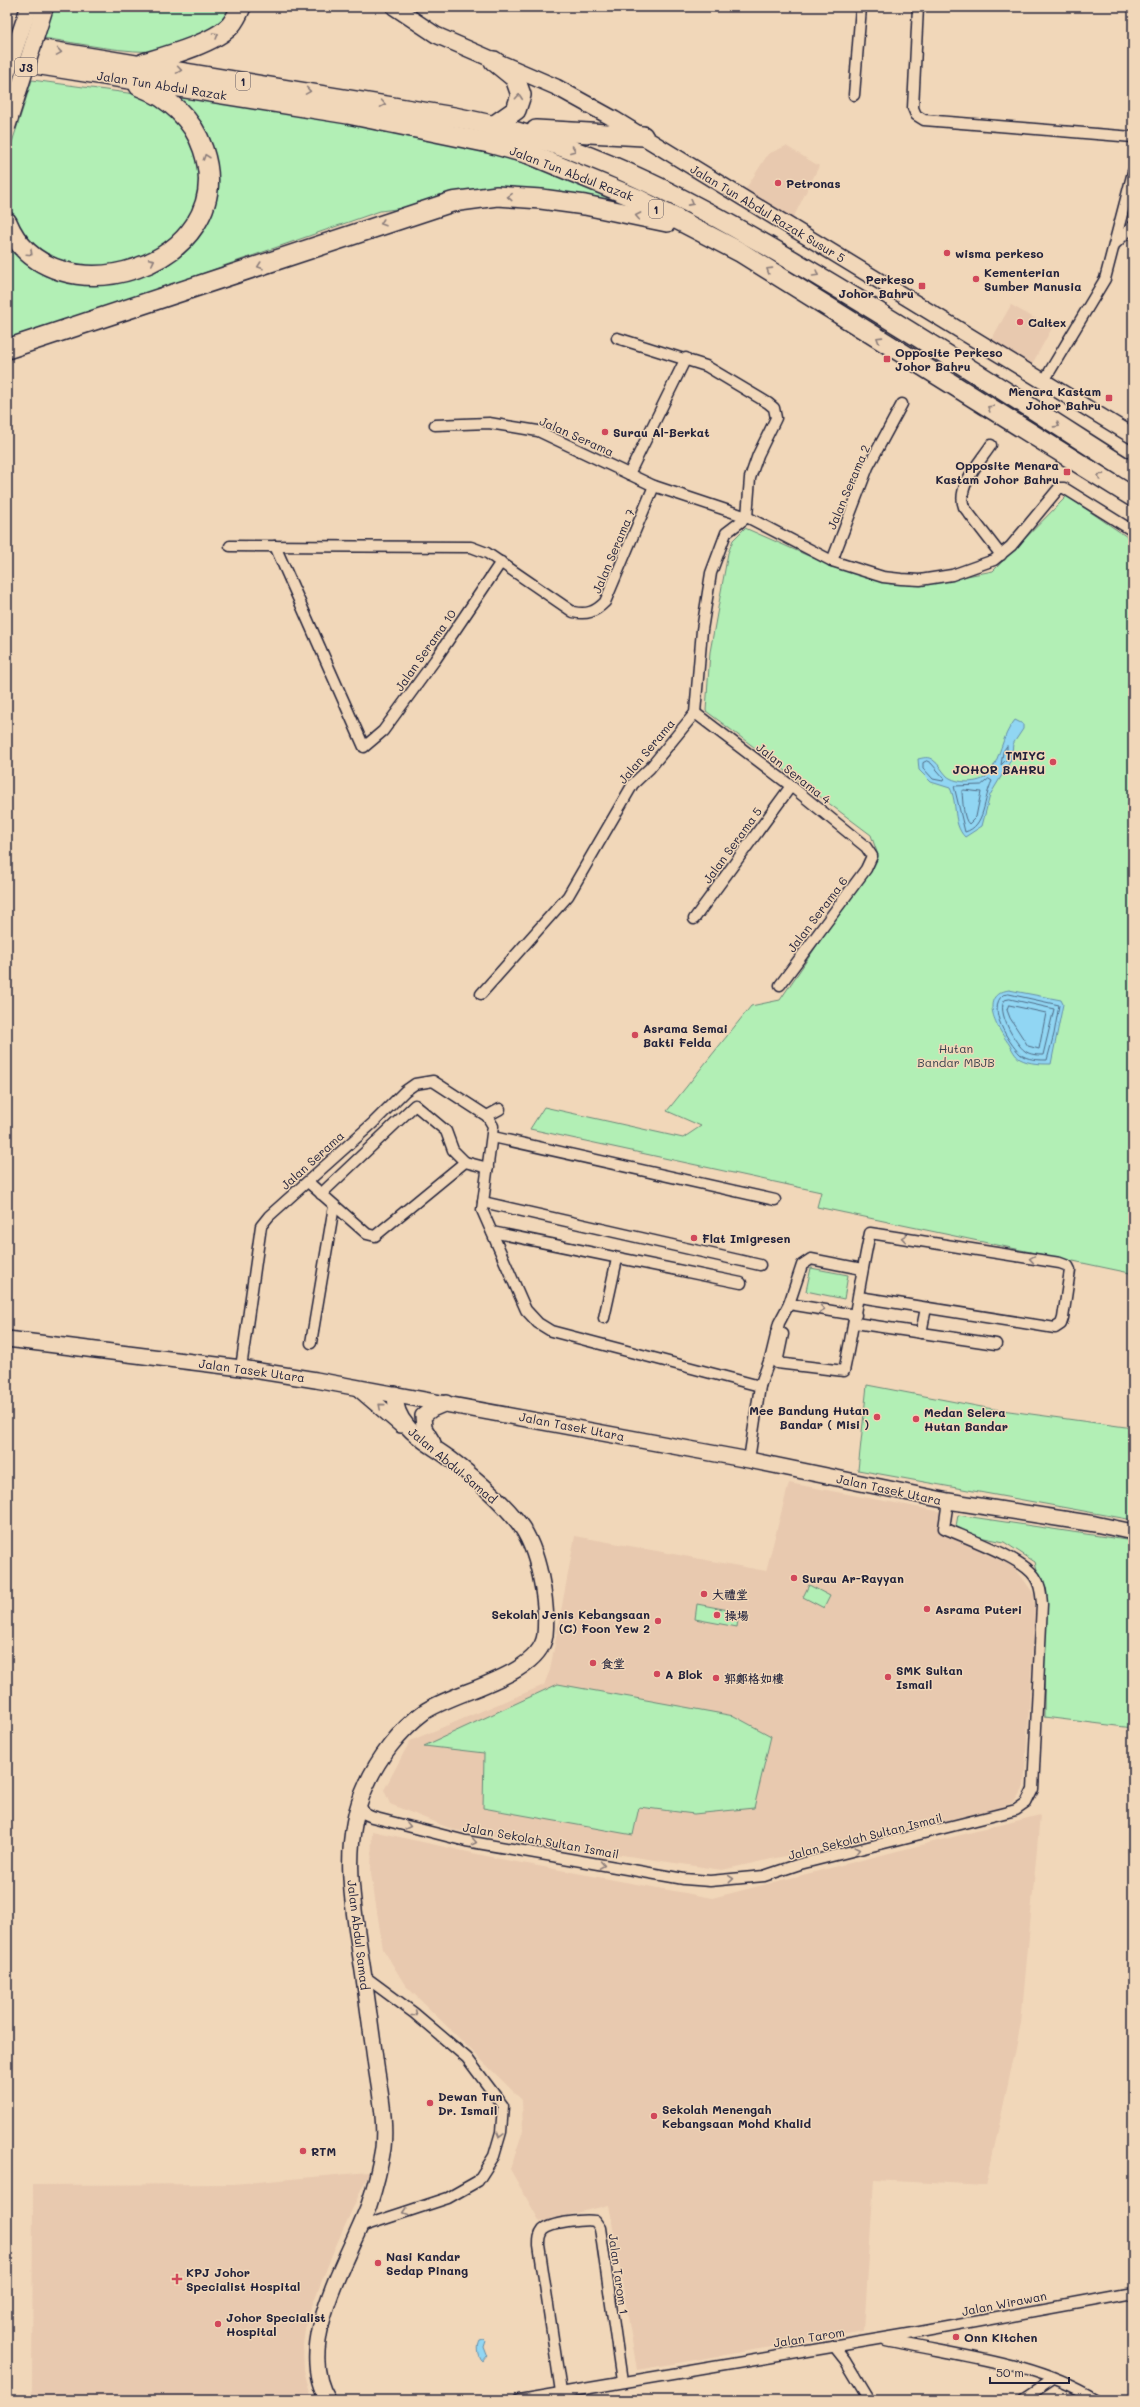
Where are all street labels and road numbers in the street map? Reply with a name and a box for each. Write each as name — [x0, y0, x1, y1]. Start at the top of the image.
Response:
road number: J3 — [15, 58, 37, 76]
street label: Jalan Tun Abdul Razak — [96, 67, 228, 103]
road number: 1 — [236, 72, 250, 90]
street label: Jalan Tun Abdul Razak — [508, 142, 636, 204]
street label: Jalan Tun Abdul Razak Susur 5 — [688, 160, 848, 266]
road number: 1 — [649, 200, 663, 218]
street label: Jalan Serama — [537, 412, 617, 460]
street label: Jalan Serama 2 — [823, 442, 873, 532]
street label: Jalan Serama 7 — [588, 506, 638, 596]
street label: Jalan Serama 10 — [391, 605, 460, 694]
street label: Jalan Serama — [614, 715, 678, 787]
street label: Jalan Serama 4 — [753, 739, 835, 807]
street label: Jalan Serama 5 — [699, 804, 765, 886]
street label: Jalan Serama 6 — [783, 873, 851, 955]
street label: Jalan Serama — [277, 1127, 347, 1193]
street label: Jalan Tasek Utara — [198, 1355, 306, 1385]
street label: Jalan Tasek Utara — [518, 1408, 626, 1444]
street label: Jalan Abdul Samad — [405, 1423, 501, 1507]
street label: Jalan Tasek Utara — [835, 1470, 943, 1508]
street label: Jalan Sekolah Sultan Ismail — [786, 1809, 944, 1863]
street label: Jalan Sekolah Sultan Ismail — [462, 1818, 620, 1862]
street label: Jalan Abdul Samad — [344, 1879, 374, 1991]
street label: Jalan Tarom 1 — [605, 2233, 633, 2315]
street label: Jalan Wirawan — [960, 2287, 1048, 2319]
street label: Jalan Tarom — [772, 2323, 846, 2351]

